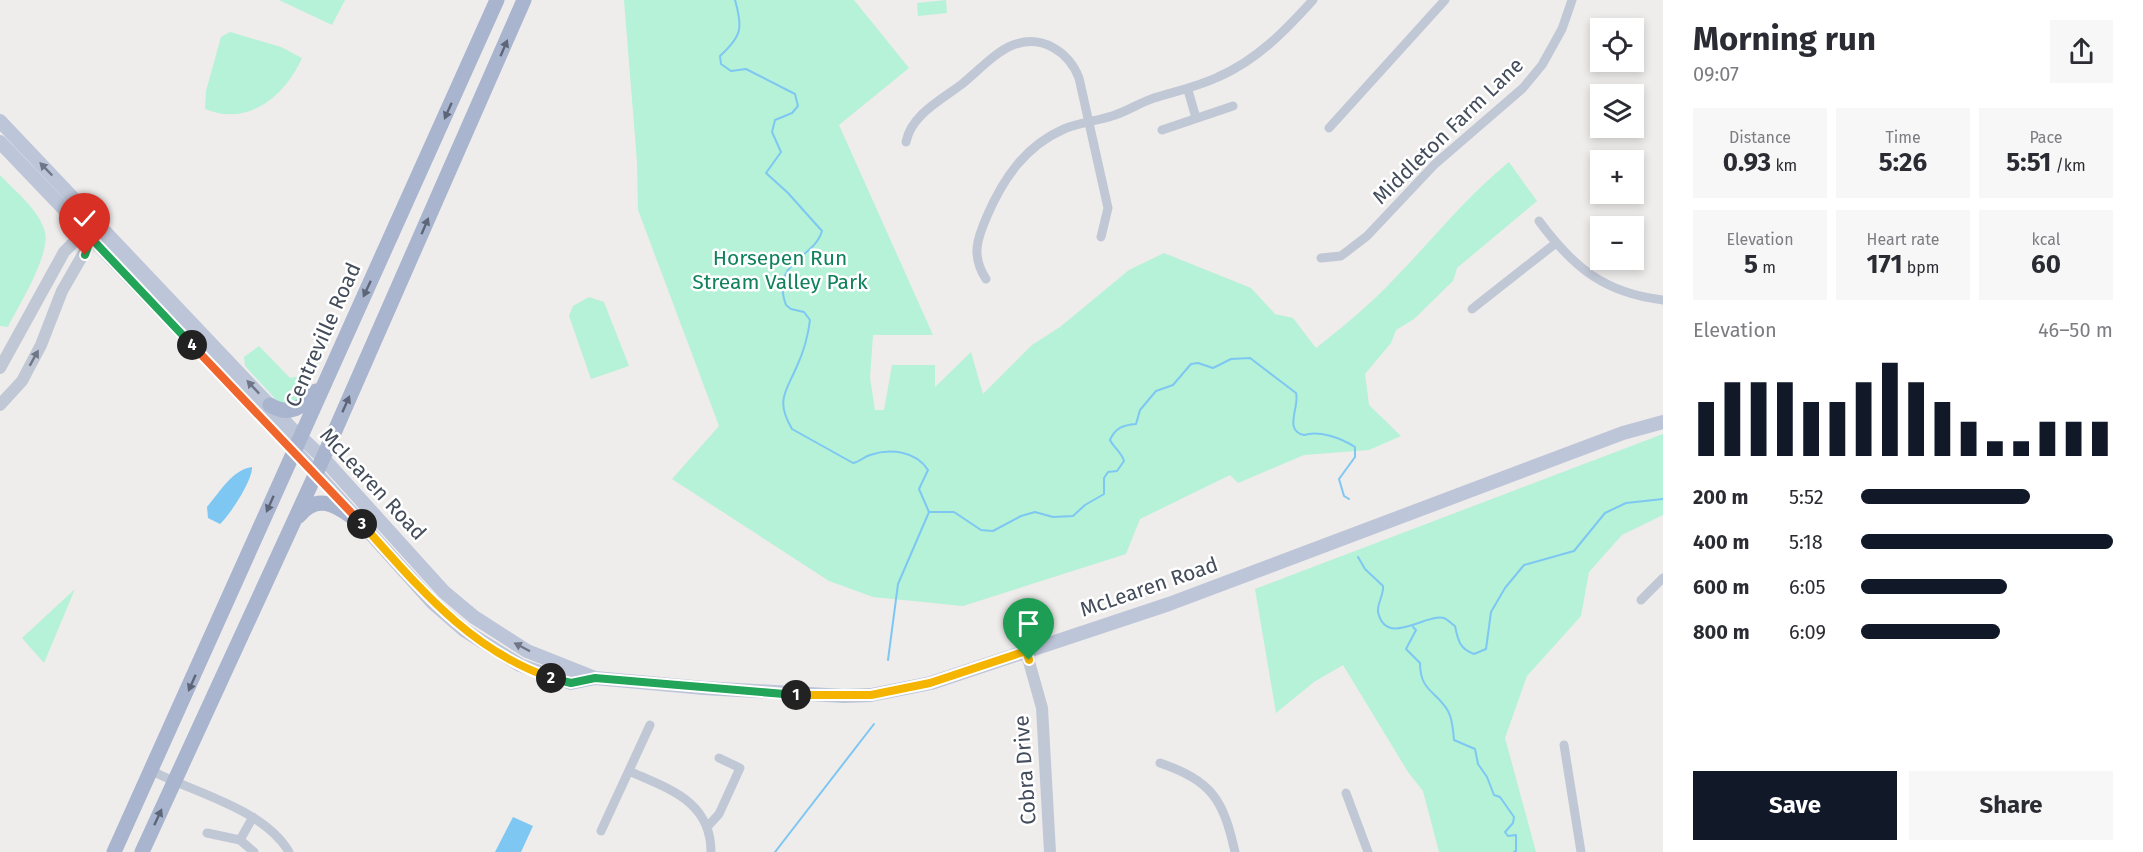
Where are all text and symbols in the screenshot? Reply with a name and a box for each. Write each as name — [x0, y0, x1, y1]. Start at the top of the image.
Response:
map controls — [1590, 18, 1644, 270]
button: locate — [1590, 18, 1644, 72]
text: Morning run — [1693, 19, 1876, 59]
button: share — [2050, 20, 2113, 83]
one-way arrow — [499, 38, 509, 56]
street label: Middleton Farm Lane — [1367, 52, 1529, 210]
text: 09:07 — [1693, 62, 1739, 86]
button: layers — [1590, 84, 1644, 138]
one-way arrow — [443, 103, 453, 121]
text: Distance — [1729, 128, 1791, 147]
text: Time — [1885, 128, 1921, 147]
text: Pace — [2029, 128, 2063, 147]
text: 0.93 — [1723, 147, 1771, 178]
text: 5:26 — [1879, 147, 1927, 178]
text: 5:51 — [2006, 147, 2051, 178]
button: + — [1590, 150, 1644, 204]
text: km — [1771, 156, 1797, 175]
text: /km — [2051, 156, 2086, 175]
one-way arrow — [40, 162, 53, 177]
pin — [59, 193, 110, 255]
icon: check — [68, 202, 101, 235]
button: − — [1590, 216, 1644, 270]
one-way arrow — [420, 217, 429, 234]
text: Elevation — [1726, 230, 1794, 249]
text: Heart rate — [1867, 230, 1939, 249]
text: kcal — [2032, 230, 2060, 249]
park label: Horsepen Run Stream Valley Park — [692, 245, 868, 295]
text: 5 — [1744, 249, 1758, 280]
text: 171 — [1867, 249, 1903, 280]
text: 60 — [2031, 249, 2061, 280]
text: m — [1758, 258, 1776, 277]
text: bpm — [1903, 258, 1939, 277]
street label: Centreville Road — [280, 259, 366, 411]
one-way arrow — [362, 280, 371, 297]
text: Elevation — [1693, 318, 1777, 342]
text: 46–50 m — [2038, 318, 2113, 342]
pin: 4 — [177, 330, 207, 360]
text: 4 — [187, 335, 197, 354]
one-way arrow — [29, 350, 39, 367]
one-way arrow — [246, 380, 260, 394]
one-way arrow — [342, 396, 351, 413]
street label: McLearen Road — [314, 422, 432, 546]
text: 200 m — [1693, 485, 1748, 509]
text: 5:52 — [1789, 485, 1824, 509]
one-way arrow — [265, 495, 275, 513]
pin: 3 — [347, 509, 377, 539]
text: 3 — [358, 514, 366, 533]
text: 400 m — [1693, 530, 1749, 554]
text: 5:18 — [1789, 530, 1823, 554]
street label: McLearen Road — [1077, 551, 1221, 623]
text: 600 m — [1693, 575, 1749, 599]
text: 6:05 — [1789, 575, 1826, 599]
pin — [1003, 598, 1054, 660]
icon: arrive — [1012, 607, 1045, 640]
text: 800 m — [1693, 620, 1750, 644]
text: 6:09 — [1789, 620, 1826, 644]
one-way arrow — [513, 643, 531, 653]
pin: 2 — [536, 663, 566, 693]
text: 2 — [547, 668, 555, 687]
one-way arrow — [187, 674, 197, 692]
pin: 1 — [781, 680, 811, 710]
text: 1 — [792, 685, 800, 704]
street label: Cobra Drive — [1008, 714, 1042, 826]
button: Save — [1693, 771, 1897, 840]
button: Share — [1909, 771, 2113, 840]
one-way arrow — [154, 809, 163, 826]

